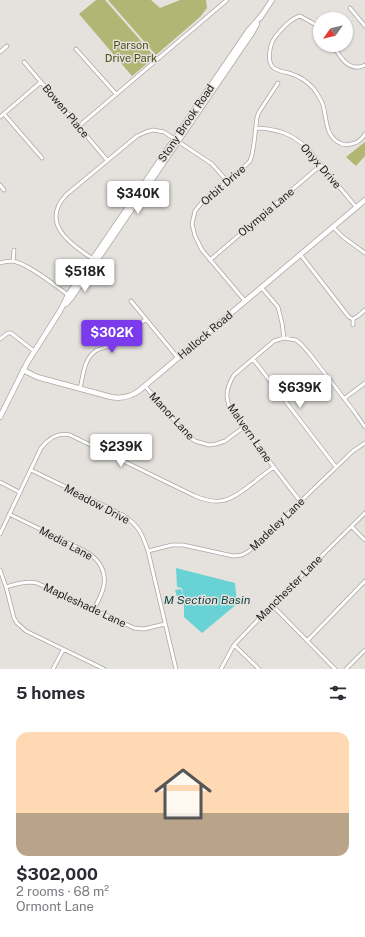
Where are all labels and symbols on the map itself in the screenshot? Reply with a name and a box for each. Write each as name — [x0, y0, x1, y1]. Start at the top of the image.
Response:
north arrow — [313, 12, 353, 52]
park label: Parson Drive Park — [105, 39, 157, 64]
street label: Bowen Place — [40, 82, 92, 140]
street label: Stony Brook Road — [156, 82, 216, 164]
street label: Onyx Drive — [298, 141, 344, 191]
street label: Orbit Drive — [198, 162, 248, 208]
pin: $340K — [110, 181, 166, 215]
street label: Olympia Lane — [236, 185, 296, 239]
pin: $518K — [57, 259, 113, 293]
street label: Hallock Road — [175, 309, 235, 361]
pin: $302K — [84, 320, 140, 354]
pin: $639K — [272, 375, 328, 409]
street label: Manor Lane — [147, 390, 197, 442]
street label: Malvern Lane — [225, 401, 275, 465]
pin: $239K — [93, 434, 149, 468]
street label: Meadow Drive — [62, 482, 132, 526]
street label: Madeley Lane — [247, 495, 307, 553]
street label: Media Lane — [37, 524, 95, 562]
street label: Manchester Lane — [254, 553, 324, 623]
street label: Mapleshade Lane — [42, 581, 128, 629]
water label: M Section Basin — [164, 593, 251, 607]

